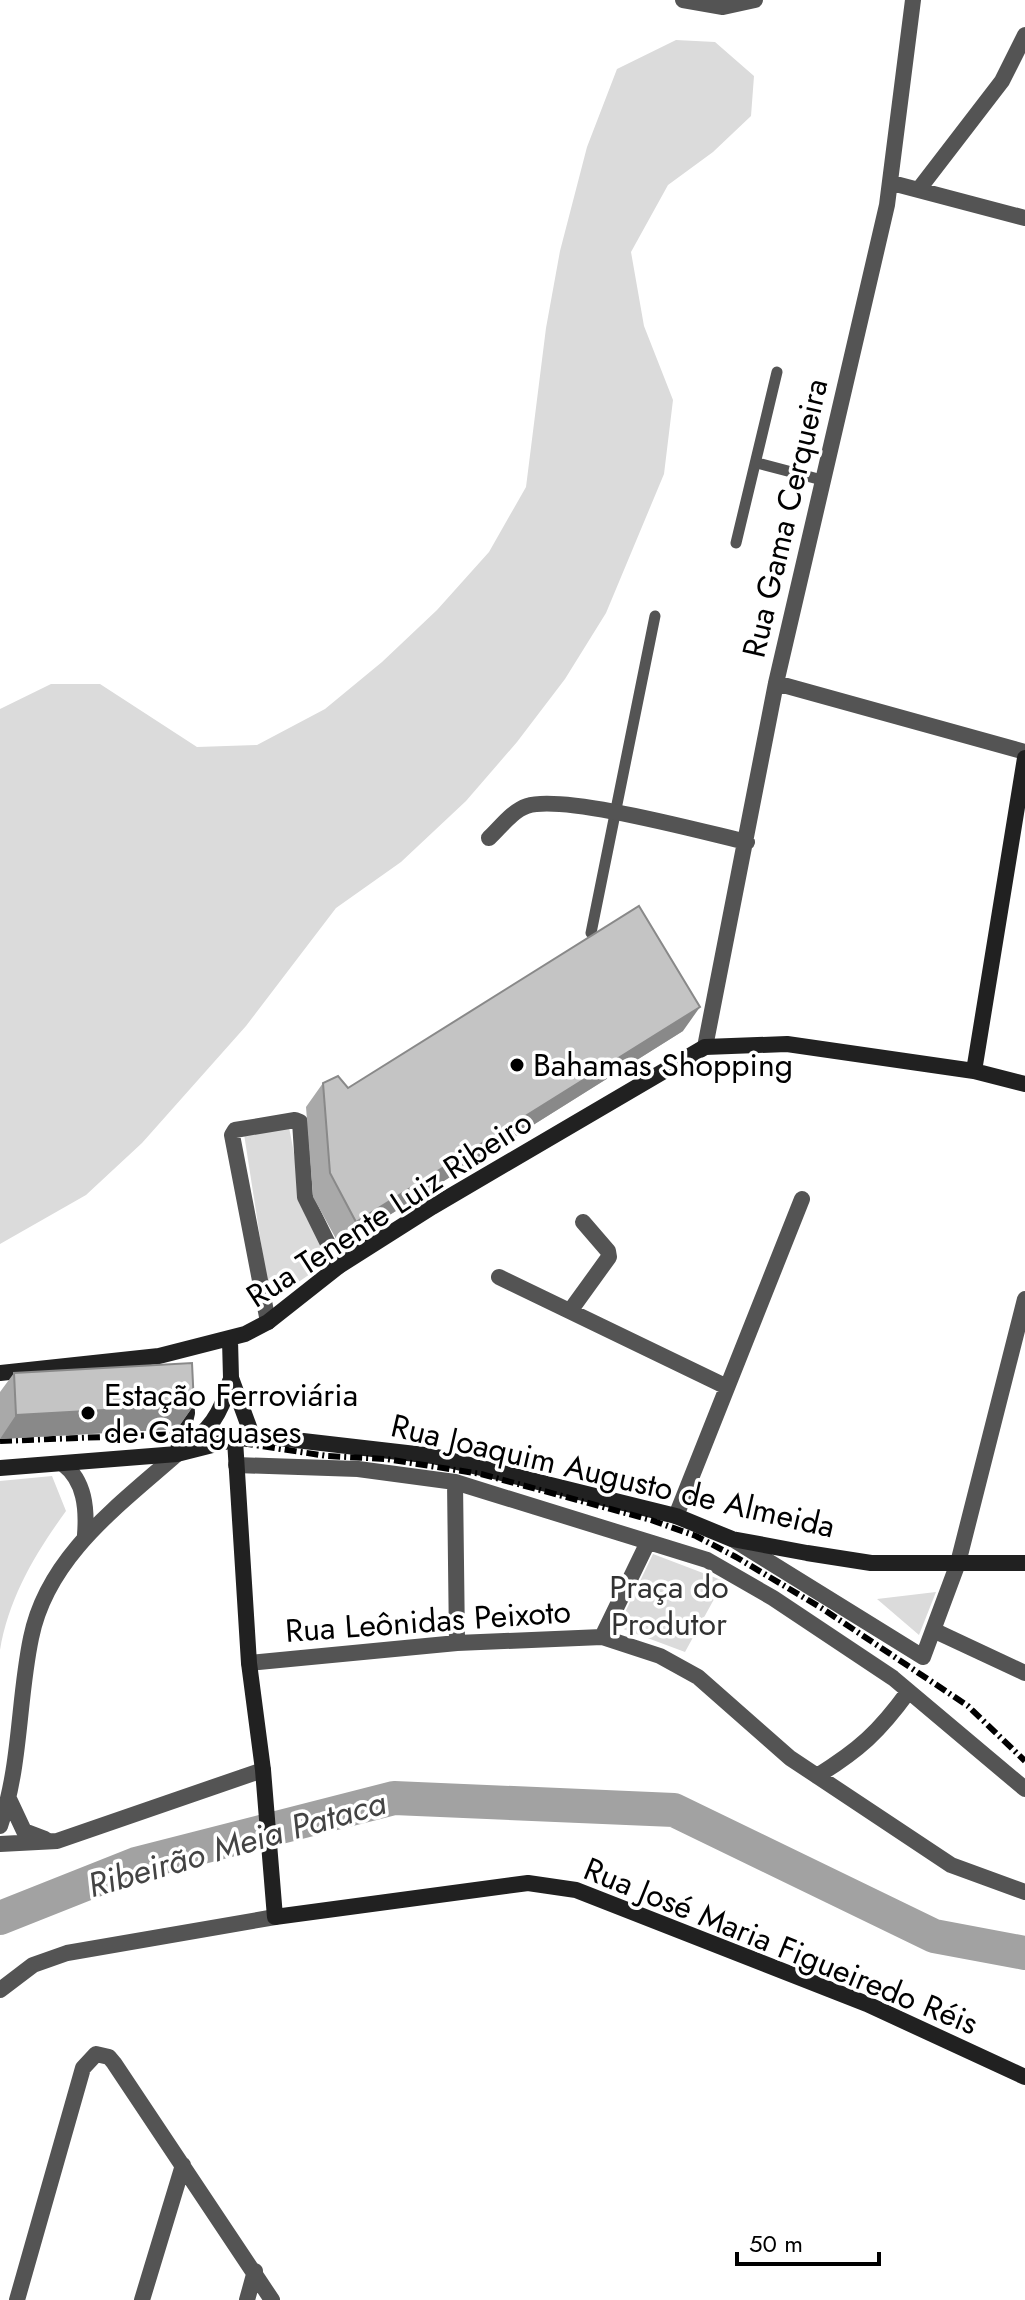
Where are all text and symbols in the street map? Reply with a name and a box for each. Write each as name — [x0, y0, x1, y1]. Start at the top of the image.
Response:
street label: Rua Gama Cerqueira — [731, 374, 839, 662]
place label: Bahamas Shopping — [533, 1042, 793, 1088]
marker: Bahamas Shopping — [508, 1056, 526, 1074]
street label: Rua Tenente Luiz Ribeiro — [237, 1099, 541, 1319]
place label: Estação Ferroviária de Cataguases — [104, 1372, 358, 1455]
street label: Rua Joaquim Augusto de Almeida — [386, 1402, 840, 1550]
marker: Estação Ferroviária de Cataguases — [79, 1404, 97, 1422]
park label: Praça do Produtor — [609, 1564, 729, 1647]
street label: Rua Leônidas Peixoto — [284, 1588, 572, 1654]
water label: Ribeirão Meia Pataca — [82, 1778, 392, 1910]
street label: Rua José Maria Figueiredo Réis — [577, 1846, 985, 2046]
scale bar — [737, 2216, 879, 2266]
text: 50 m — [749, 2226, 803, 2261]

